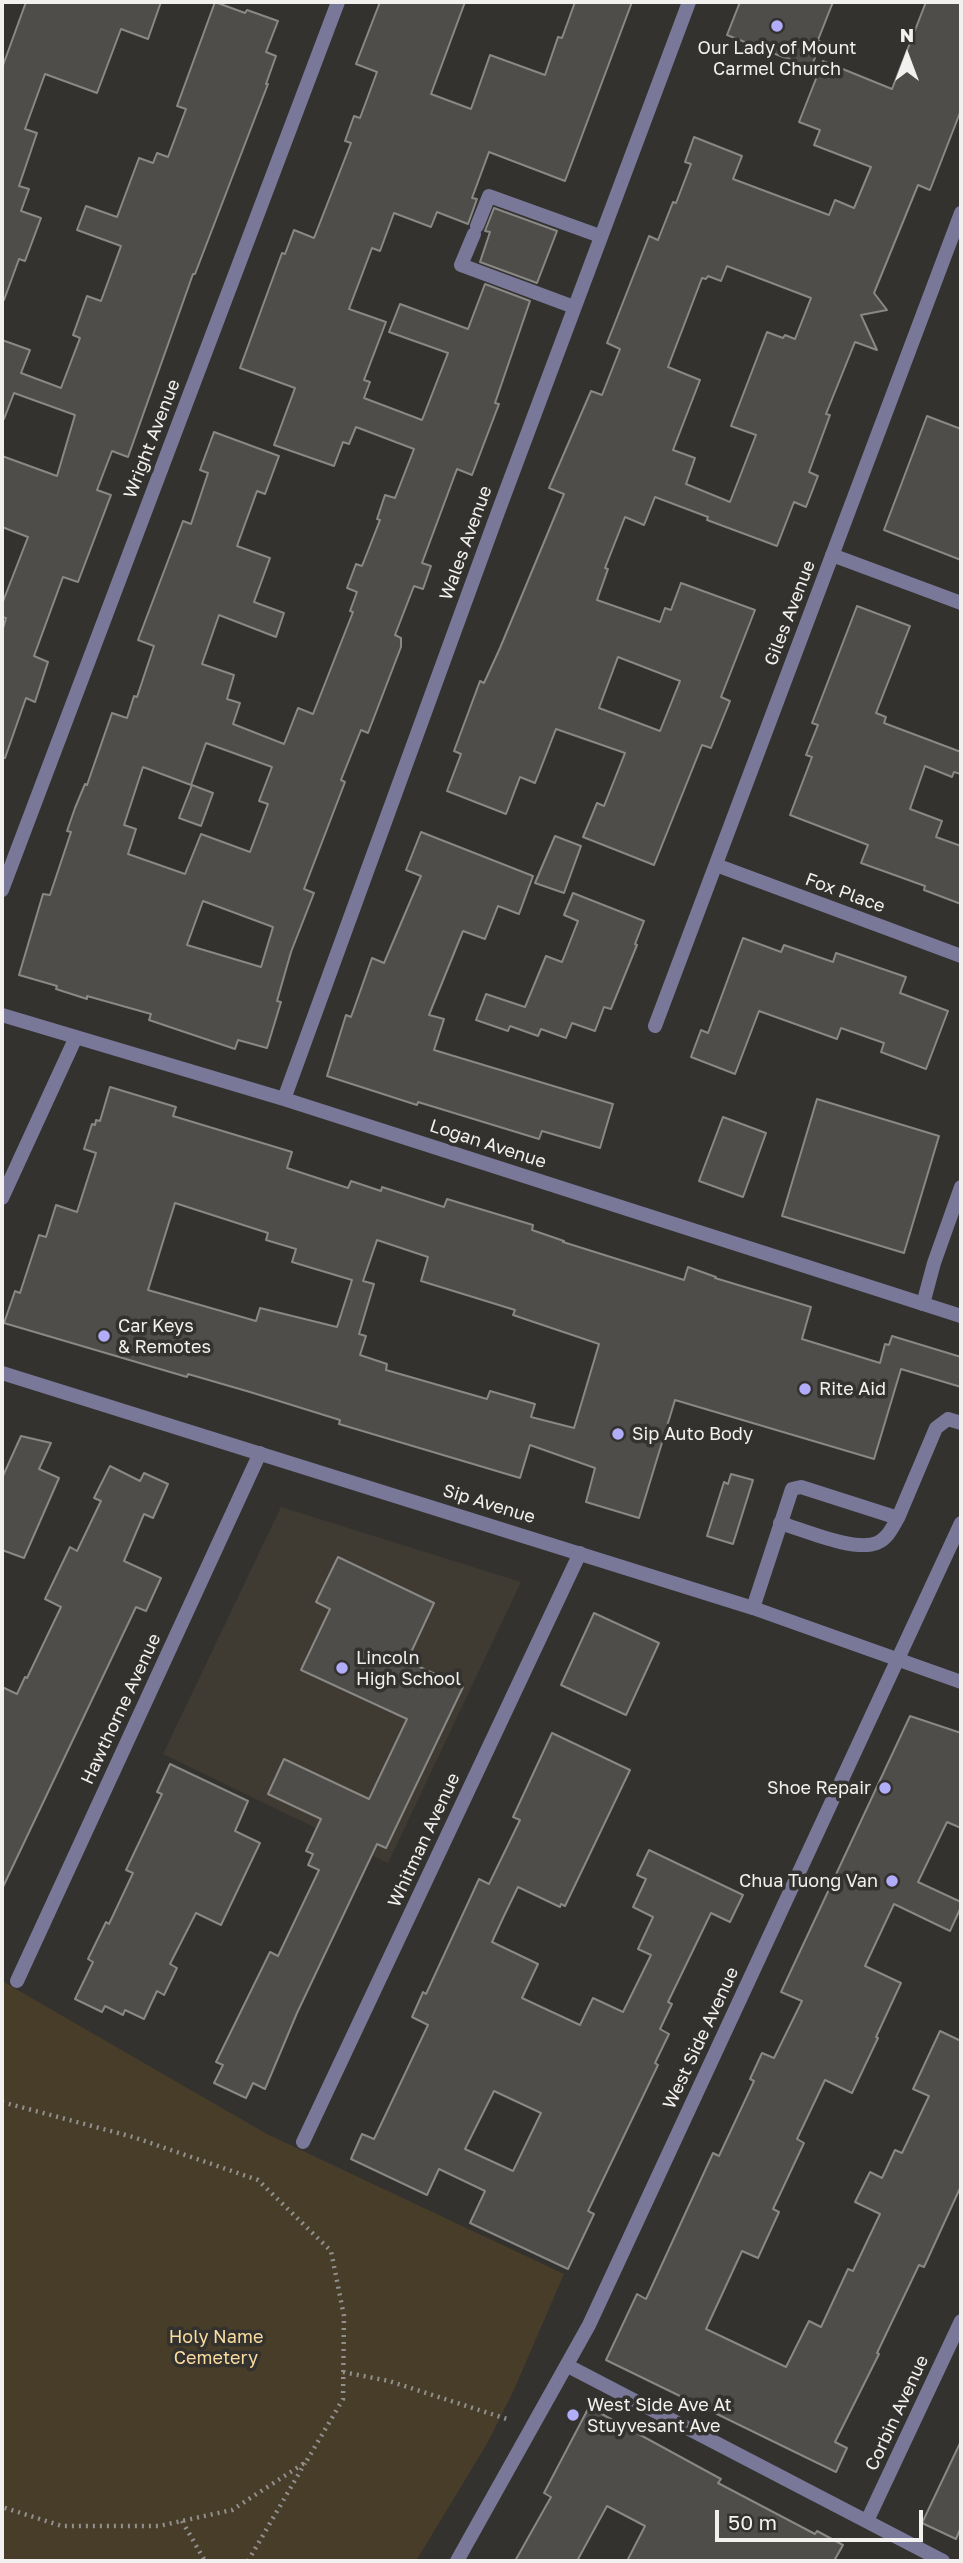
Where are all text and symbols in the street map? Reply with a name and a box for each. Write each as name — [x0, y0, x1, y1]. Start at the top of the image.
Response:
marker: Our Lady of Mount Carmel Church — [769, 18, 785, 34]
north arrow — [872, 21, 942, 91]
text: N — [900, 23, 914, 46]
place label: Our Lady of Mount Carmel Church — [698, 37, 856, 80]
street label: Wright Avenue — [119, 376, 185, 502]
street label: Wales Avenue — [435, 483, 497, 603]
street label: Giles Avenue — [760, 557, 820, 669]
street label: Fox Place — [802, 869, 888, 917]
street label: Logan Avenue — [427, 1115, 549, 1173]
place label: Car Keys & Remotes — [118, 1315, 211, 1358]
marker: Car Keys & Remotes — [96, 1328, 112, 1344]
place label: Rite Aid — [819, 1378, 886, 1400]
marker: Rite Aid — [797, 1381, 813, 1397]
place label: Sip Auto Body — [632, 1423, 753, 1445]
marker: Sip Auto Body — [610, 1426, 626, 1442]
street label: Sip Avenue — [440, 1480, 538, 1528]
street label: Hawthorne Avenue — [77, 1630, 165, 1788]
place label: Lincoln High School — [356, 1647, 461, 1690]
marker: Lincoln High School — [334, 1660, 350, 1676]
street label: Whitman Avenue — [383, 1769, 465, 1911]
place label: Shoe Repair — [767, 1777, 871, 1799]
marker: Shoe Repair — [877, 1780, 893, 1796]
place label: Chua Tuong Van — [739, 1870, 878, 1892]
marker: Chua Tuong Van — [884, 1873, 900, 1889]
street label: West Side Avenue — [659, 1964, 743, 2112]
park label: Holy Name Cemetery — [169, 2326, 263, 2368]
street label: Corbin Avenue — [861, 2352, 933, 2474]
place label: West Side Ave At Stuyvesant Ave — [587, 2394, 732, 2436]
marker: West Side Ave At Stuyvesant Ave — [565, 2407, 581, 2423]
scale bar — [718, 2496, 926, 2540]
text: 50 m — [728, 2509, 777, 2535]

